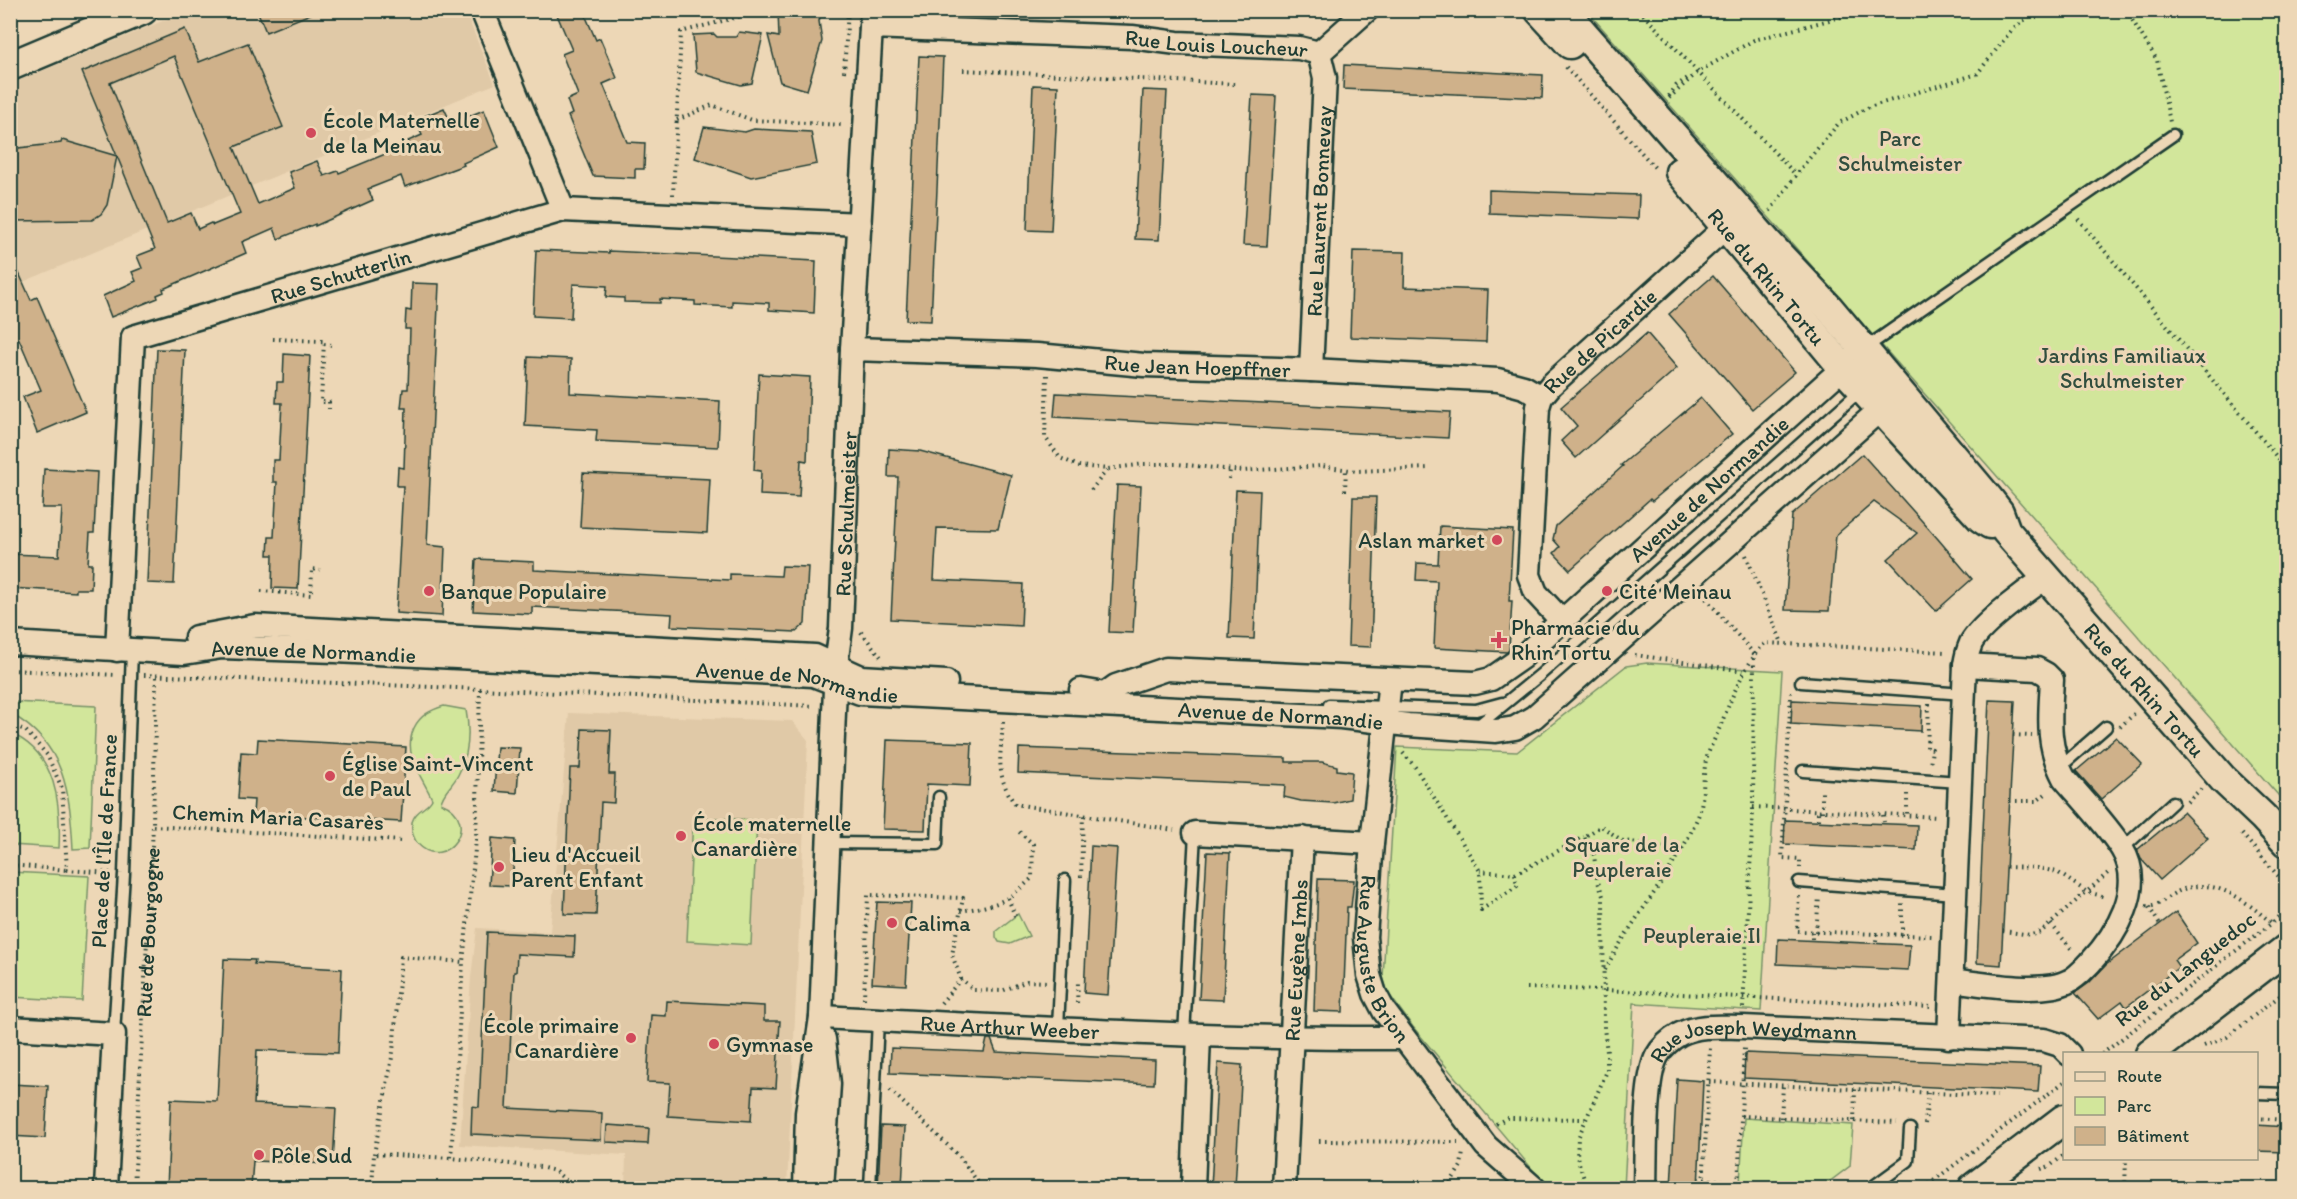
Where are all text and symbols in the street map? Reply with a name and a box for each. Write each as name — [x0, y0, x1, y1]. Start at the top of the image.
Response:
street label: Rue Louis Loucheur — [1125, 23, 1311, 63]
street label: Rue Laurent Bonnevay — [1300, 104, 1337, 317]
place label: École Maternelle de la Meinau — [323, 107, 480, 159]
park label: Parc Schulmeister — [1838, 125, 1962, 177]
marker: École Maternelle de la Meinau — [304, 126, 318, 140]
street label: Rue du Rhin Tortu — [1702, 202, 1832, 351]
street label: Rue Schutterlin — [267, 242, 415, 309]
street label: Rue de Picardie — [1536, 283, 1662, 399]
park label: Jardins Familiaux Schulmeister — [2038, 342, 2206, 394]
street label: Rue Jean Hoepffner — [1103, 348, 1291, 383]
street label: Avenue de Normandie — [1623, 410, 1794, 568]
street label: Rue Schulmeister — [829, 430, 862, 597]
place label: Aslan market — [1358, 527, 1485, 554]
marker: Aslan market — [1490, 533, 1504, 547]
place label: Banque Populaire — [441, 578, 607, 605]
place label: Cité Meinau — [1619, 578, 1732, 605]
marker: Banque Populaire — [422, 584, 436, 598]
marker: Cité Meinau — [1600, 584, 1614, 598]
place label: Pharmacie du Rhin Tortu — [1511, 614, 1640, 666]
street label: Rue du Rhin Tortu — [2078, 616, 2211, 763]
street label: Avenue de Normandie — [208, 633, 417, 669]
marker: Pharmacie du Rhin Tortu — [1492, 633, 1506, 647]
street label: Avenue de Normandie — [695, 656, 899, 708]
street label: Avenue de Normandie — [1177, 695, 1385, 735]
street label: Place de l'Île de France — [85, 733, 123, 949]
place label: Église Saint-Vincent de Paul — [342, 750, 533, 802]
marker: Église Saint-Vincent de Paul — [323, 769, 337, 783]
street label: Chemin Maria Casarès — [171, 798, 385, 836]
place label: École maternelle Canardière — [693, 810, 851, 862]
marker: École maternelle Canardière — [674, 829, 688, 843]
park label: Square de la Peupleraie — [1565, 831, 1680, 883]
place label: Lieu d'Accueil Parent Enfant — [511, 841, 643, 893]
street label: Rue de Bourgogne — [129, 847, 165, 1018]
marker: Lieu d'Accueil Parent Enfant — [492, 860, 506, 874]
street label: Rue Auguste Brion — [1351, 874, 1417, 1048]
street label: Rue Eugène Imbs — [1278, 879, 1313, 1042]
street label: Rue du Languedoc — [2109, 905, 2261, 1033]
place label: Calima — [904, 910, 971, 937]
marker: Calima — [885, 916, 899, 930]
park label: Peupleraie II — [1643, 922, 1761, 949]
street label: Rue Arthur Weeber — [919, 1009, 1100, 1045]
place label: École primaire Canardière — [484, 1012, 619, 1064]
street label: Rue Joseph Weydmann — [1643, 1013, 1858, 1067]
marker: École primaire Canardière — [624, 1031, 638, 1045]
place label: Gymnase — [726, 1031, 813, 1058]
marker: Gymnase — [707, 1037, 721, 1051]
legend — [2063, 1052, 2258, 1160]
text: Route — [2117, 1065, 2162, 1087]
text: Parc — [2117, 1095, 2151, 1117]
text: Bâtiment — [2117, 1125, 2190, 1147]
place label: Pôle Sud — [271, 1142, 352, 1169]
marker: Pôle Sud — [252, 1148, 266, 1162]

